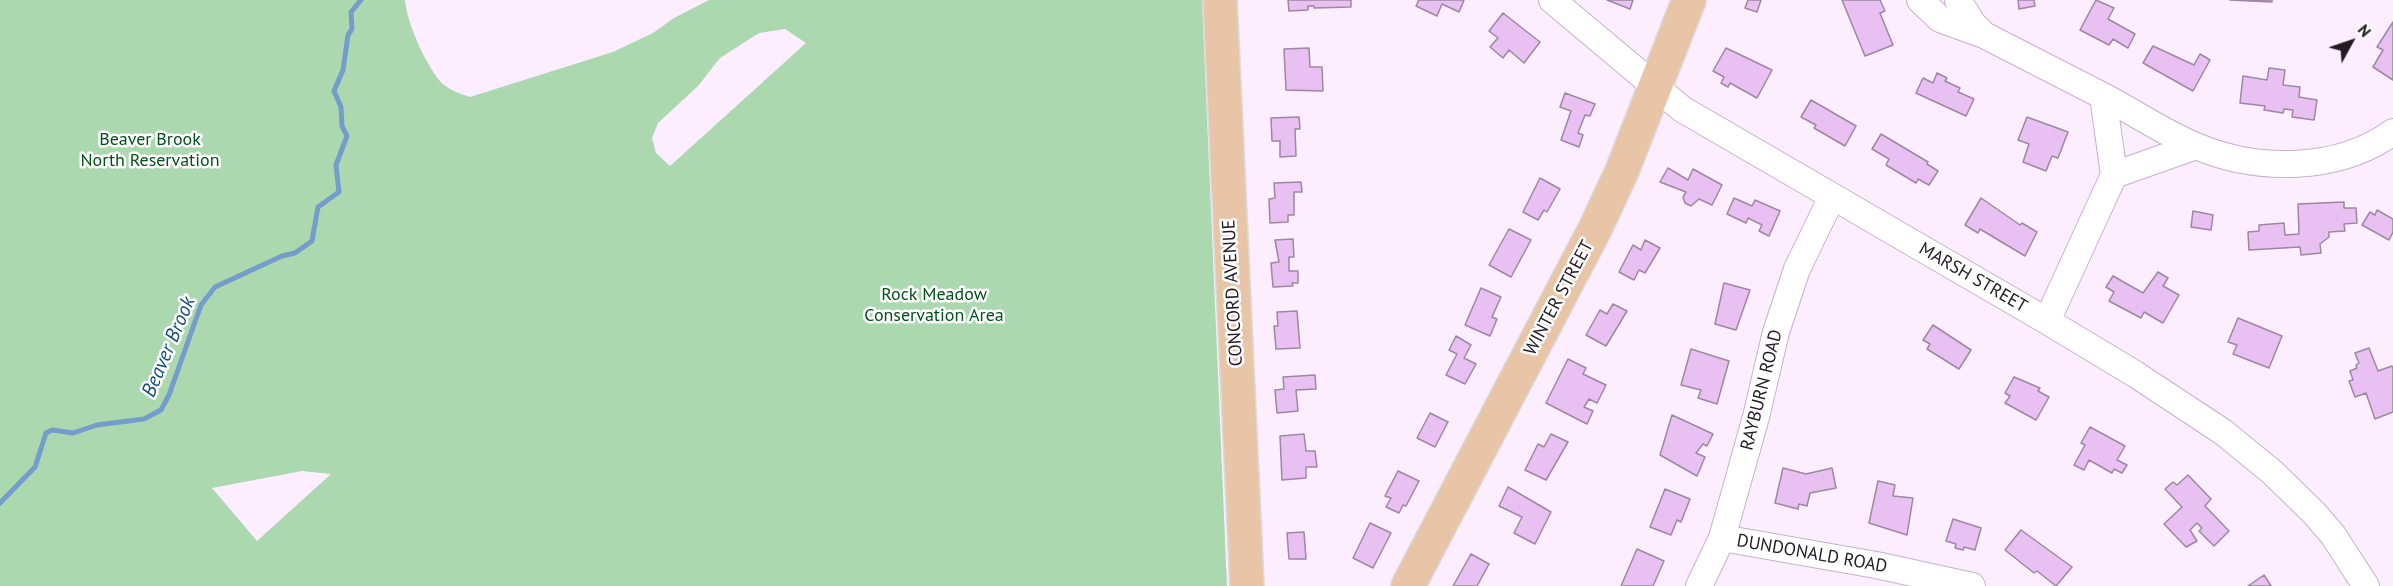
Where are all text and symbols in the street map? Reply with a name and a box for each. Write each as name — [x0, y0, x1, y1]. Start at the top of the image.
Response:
north arrow — [2321, 12, 2381, 72]
text: N — [2354, 20, 2376, 41]
park label: Beaver Brook North Reservation — [80, 129, 220, 172]
street label: CONCORD AVENUE — [1218, 219, 1248, 367]
street label: WINTER STREET — [1520, 237, 1598, 359]
street label: MARSH STREET — [1915, 238, 2031, 318]
park label: Rock Meadow Conservation Area — [864, 284, 1004, 326]
water label: Beaver Brook — [137, 293, 201, 401]
street label: RAYBURN ROAD — [1737, 327, 1787, 453]
street label: DUNDONALD ROAD — [1735, 530, 1889, 578]

